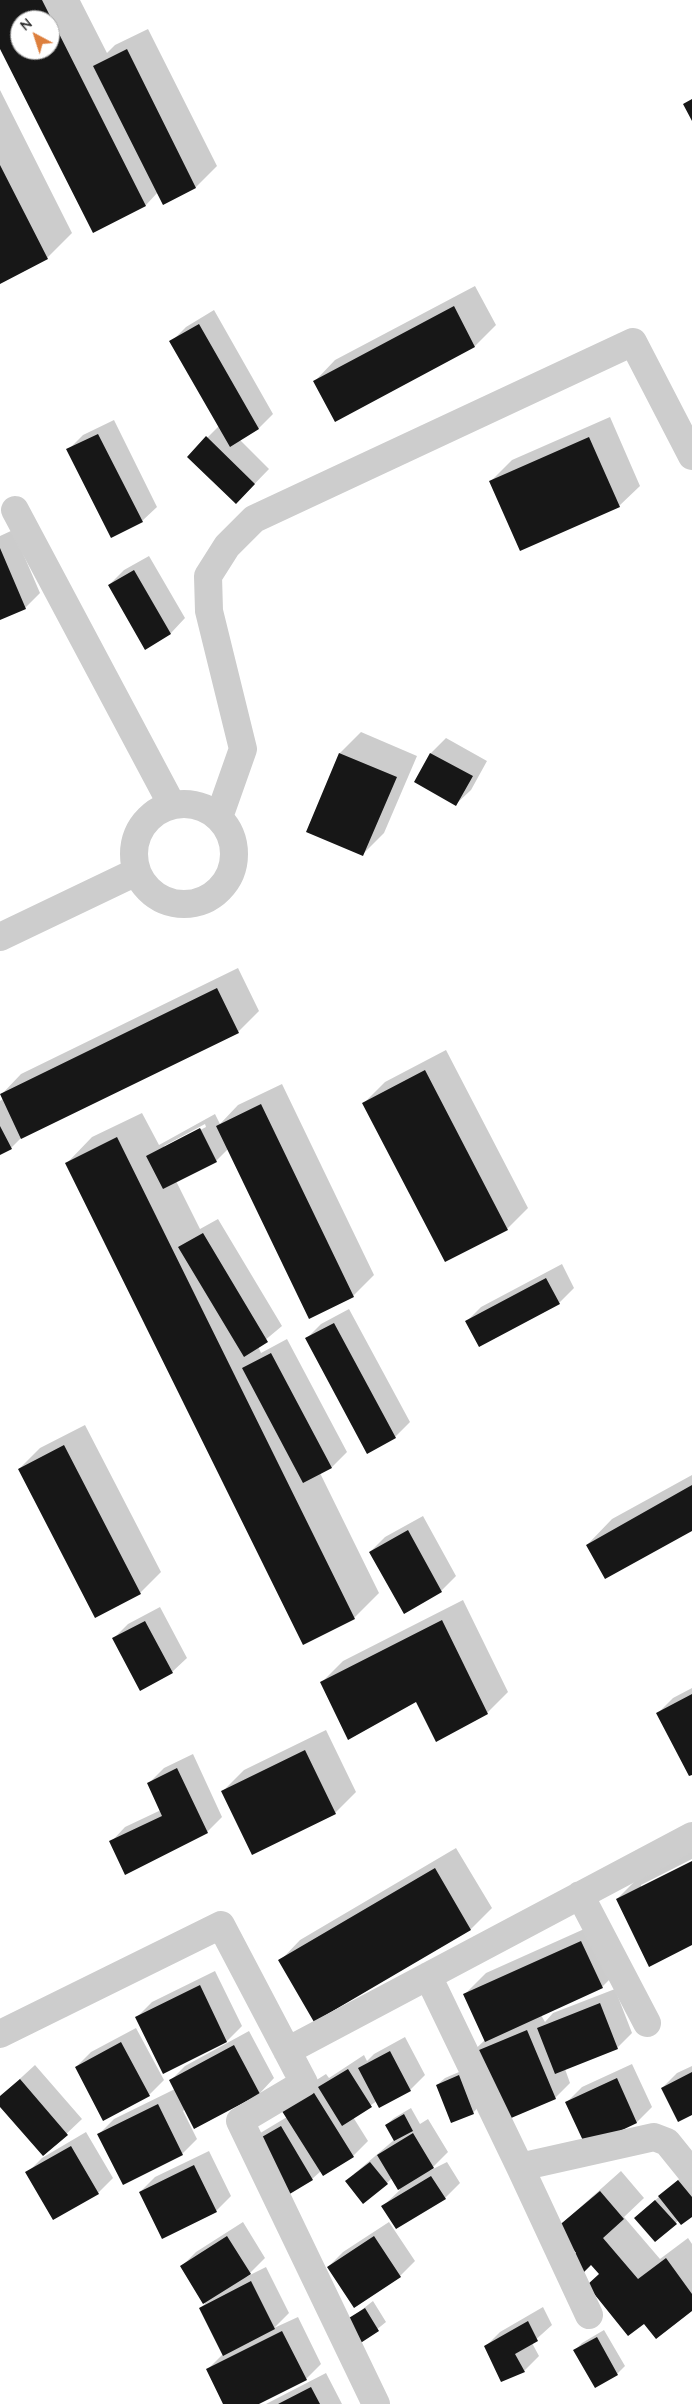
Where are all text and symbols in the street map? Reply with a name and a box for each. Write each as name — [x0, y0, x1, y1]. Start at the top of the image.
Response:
north arrow — [10, 10, 60, 60]
text: N — [16, 14, 36, 34]

